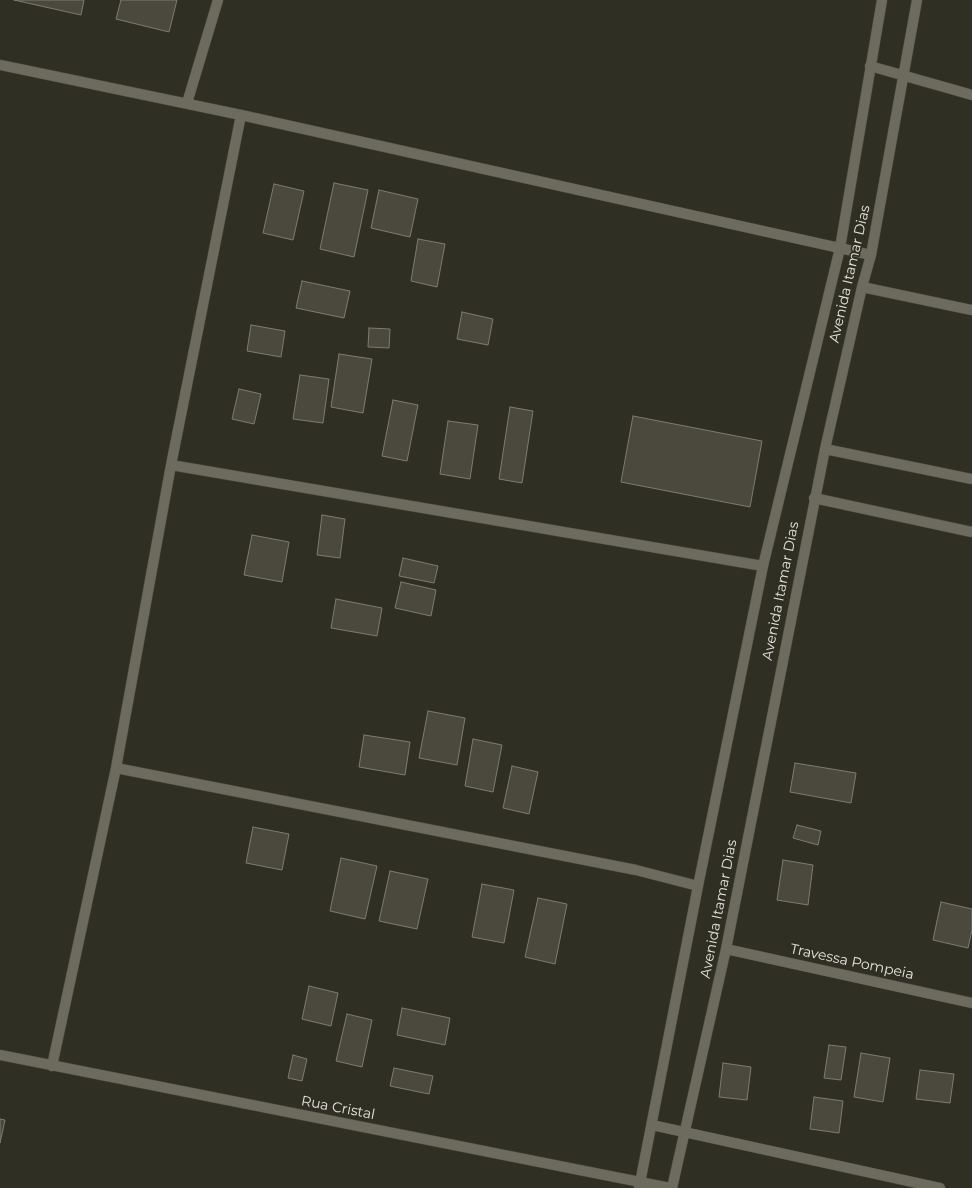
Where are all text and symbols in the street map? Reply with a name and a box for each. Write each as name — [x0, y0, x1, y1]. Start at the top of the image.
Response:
street label: Avenida Itamar Dias — [826, 203, 874, 345]
street label: Avenida Itamar Dias — [759, 520, 803, 662]
street label: Avenida Itamar Dias — [697, 838, 741, 980]
street label: Travessa Pompeia — [789, 941, 915, 983]
street label: Rua Cristal — [300, 1093, 376, 1123]

